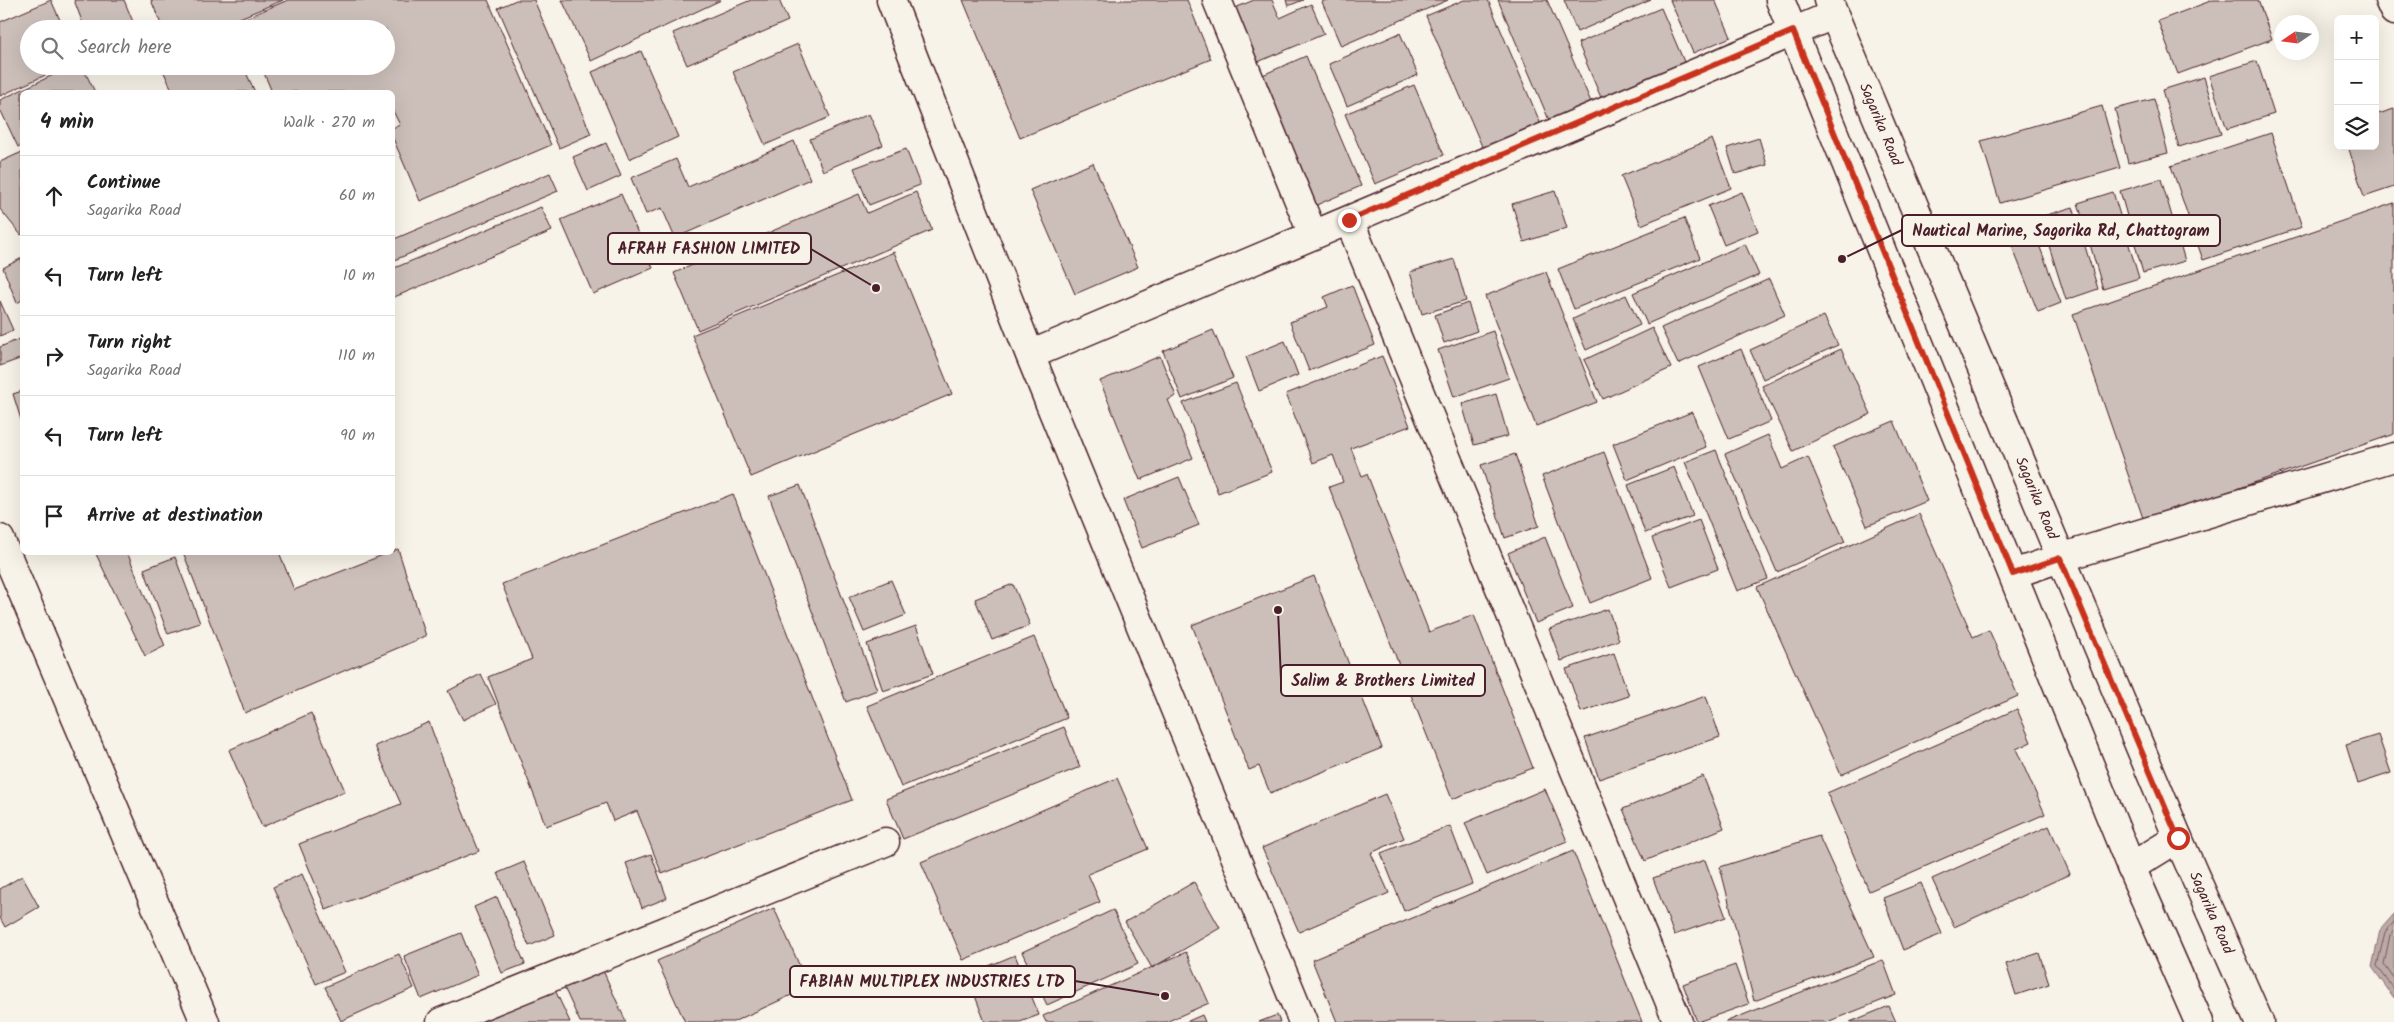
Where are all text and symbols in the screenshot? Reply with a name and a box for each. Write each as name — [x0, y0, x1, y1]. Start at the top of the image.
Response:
north arrow — [2274, 15, 2319, 60]
map controls — [2334, 15, 2379, 150]
button: + — [2334, 15, 2379, 60]
search box — [20, 20, 395, 75]
text: Search here — [78, 33, 172, 63]
icon: search — [38, 34, 66, 62]
button: − — [2334, 60, 2379, 105]
street label: Sagarika Road — [1852, 79, 1908, 170]
button: layers — [2334, 105, 2379, 150]
text: 4 min — [40, 106, 94, 139]
text: Walk · 270 m — [283, 110, 375, 135]
text: Continue — [87, 168, 160, 198]
icon: ahead — [40, 182, 68, 210]
text: 60 m — [339, 183, 375, 208]
text: Sagarika Road — [87, 198, 181, 223]
route end — [1338, 209, 1361, 232]
callout: Nautical Marine, Sagorika Rd, Chattogram — [1902, 215, 2220, 246]
text: Nautical Marine, Sagorika Rd, Chattogram — [1912, 219, 2210, 244]
callout: AFRAH FASHION LIMITED — [608, 233, 811, 264]
text: AFRAH FASHION LIMITED — [617, 237, 801, 262]
text: Turn left — [87, 261, 162, 291]
icon: left — [40, 262, 68, 290]
text: 10 m — [343, 263, 375, 288]
text: Turn right — [87, 328, 172, 358]
icon: right — [40, 342, 68, 370]
text: 110 m — [338, 343, 375, 368]
text: Sagarika Road — [87, 358, 181, 383]
text: Turn left — [87, 421, 162, 451]
icon: left — [40, 422, 68, 450]
text: 90 m — [340, 423, 375, 448]
street label: Sagarika Road — [2008, 453, 2064, 544]
text: Arrive at destination — [87, 501, 263, 531]
icon: arrive — [40, 502, 68, 530]
callout: Salim & Brothers Limited — [1281, 665, 1485, 696]
text: Salim & Brothers Limited — [1291, 669, 1475, 694]
route start — [2167, 827, 2190, 850]
street label: Sagarika Road — [2182, 868, 2240, 958]
callout: FABIAN MULTIPLEX INDUSTRIES LTD — [790, 966, 1075, 997]
text: FABIAN MULTIPLEX INDUSTRIES LTD — [799, 970, 1065, 995]

